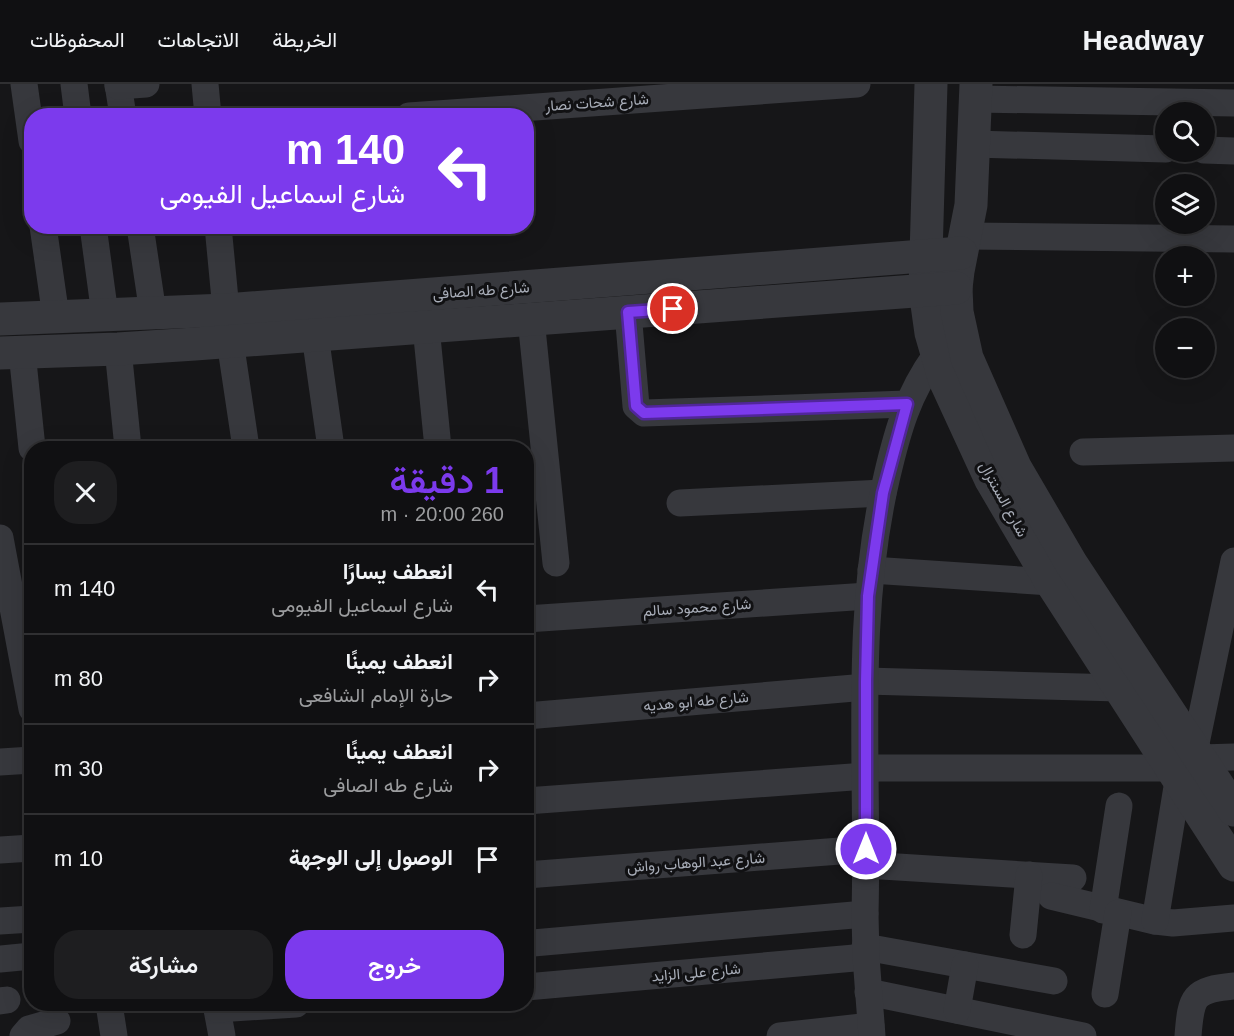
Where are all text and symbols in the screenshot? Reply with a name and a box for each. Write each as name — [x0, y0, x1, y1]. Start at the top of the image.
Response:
text: Headway — [1083, 25, 1204, 56]
text: المحفوظات — [30, 28, 125, 51]
text: الاتجاهات — [158, 28, 239, 51]
text: الخريطة — [272, 28, 337, 51]
street label: شارع شحات نصار — [544, 90, 650, 117]
map controls — [1155, 102, 1215, 378]
button: search — [1155, 102, 1215, 162]
text: 140 m — [286, 126, 405, 173]
icon: left — [426, 132, 504, 210]
button: layers — [1155, 174, 1215, 234]
text: شارع اسماعيل الفيومى — [160, 179, 405, 209]
button: + — [1155, 246, 1215, 306]
street label: شارع طه الصافى — [432, 278, 530, 305]
pin — [647, 283, 698, 334]
icon: arrive — [656, 292, 689, 325]
button: − — [1155, 318, 1215, 378]
street label: شارع السنترال — [974, 459, 1032, 541]
text: 1 دقيقة — [389, 460, 504, 501]
button: close — [54, 461, 117, 524]
text: 260 m · 20:00 — [381, 503, 504, 525]
text: انعطف يسارًا — [343, 559, 453, 584]
icon: left — [471, 573, 504, 606]
text: 140 m — [54, 576, 115, 601]
text: شارع اسماعيل الفيومى — [271, 594, 453, 616]
street label: شارع محمود سالم — [642, 595, 752, 622]
text: انعطف يمينًا — [345, 649, 453, 674]
icon: right — [471, 663, 504, 696]
text: 80 m — [54, 666, 103, 691]
text: حارة الإمام الشافعى — [299, 684, 453, 706]
street label: شارع طه ابو هديه — [643, 688, 750, 717]
text: انعطف يمينًا — [345, 739, 453, 764]
icon: right — [471, 753, 504, 786]
text: 30 m — [54, 756, 103, 781]
text: شارع طه الصافى — [323, 774, 453, 796]
position arrow — [834, 817, 898, 881]
icon: arrive — [471, 843, 504, 876]
text: الوصول إلى الوجهة — [289, 845, 453, 870]
text: 10 m — [54, 846, 103, 871]
street label: شارع عبد الوهاب رواش — [626, 849, 766, 878]
button: مشاركة — [54, 930, 273, 999]
button: خروج — [285, 930, 504, 999]
street label: شارع على الزايد — [651, 960, 742, 987]

